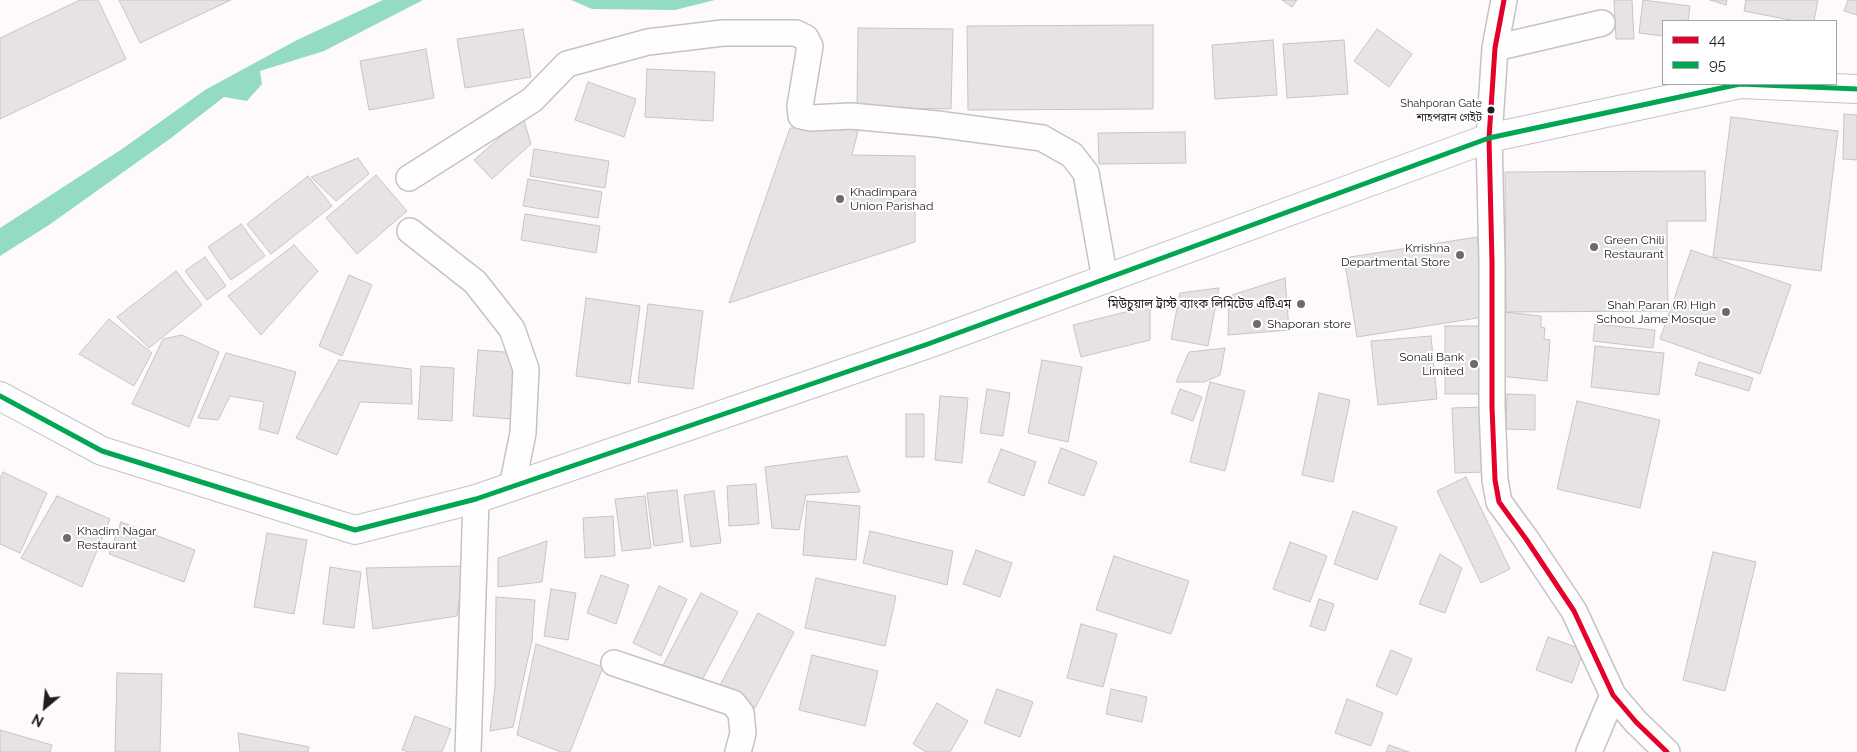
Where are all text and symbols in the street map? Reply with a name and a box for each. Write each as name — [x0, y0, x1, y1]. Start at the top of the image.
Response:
legend — [1662, 20, 1837, 85]
text: 44 — [1709, 31, 1725, 49]
text: 95 — [1709, 56, 1726, 74]
place label: Shahporan Gate শাহপরান গেইট — [1400, 97, 1482, 123]
marker: Shahporan Gate শাহপরান গেইট — [1486, 105, 1496, 115]
place label: Khadimpara Union Parishad — [850, 185, 933, 213]
marker: Khadimpara Union Parishad — [834, 193, 846, 205]
place label: Green Chili Restaurant — [1604, 233, 1664, 261]
place label: Krrishna Departmental Store — [1341, 241, 1450, 269]
marker: Green Chili Restaurant — [1588, 241, 1600, 253]
marker: Krrishna Departmental Store — [1454, 249, 1466, 261]
place label: মিউচুয়াল ট্রাস্ট ব্যাংক লিমিটেড এটিএম — [1108, 297, 1291, 311]
marker: মিউচুয়াল ট্রাস্ট ব্যাংক লিমিটেড এটিএম — [1295, 298, 1307, 310]
place label: Shah Paran (R) High School Jame Mosque — [1596, 298, 1716, 326]
marker: Shah Paran (R) High School Jame Mosque — [1720, 306, 1732, 318]
place label: Shaporan store — [1267, 317, 1351, 331]
marker: Shaporan store — [1251, 318, 1263, 330]
place label: Sonali Bank Limited — [1399, 350, 1464, 378]
marker: Sonali Bank Limited — [1468, 358, 1480, 370]
place label: Khadim Nagar Restaurant — [77, 524, 156, 552]
marker: Khadim Nagar Restaurant — [61, 532, 73, 544]
north arrow — [20, 682, 70, 732]
text: N — [29, 711, 46, 730]

